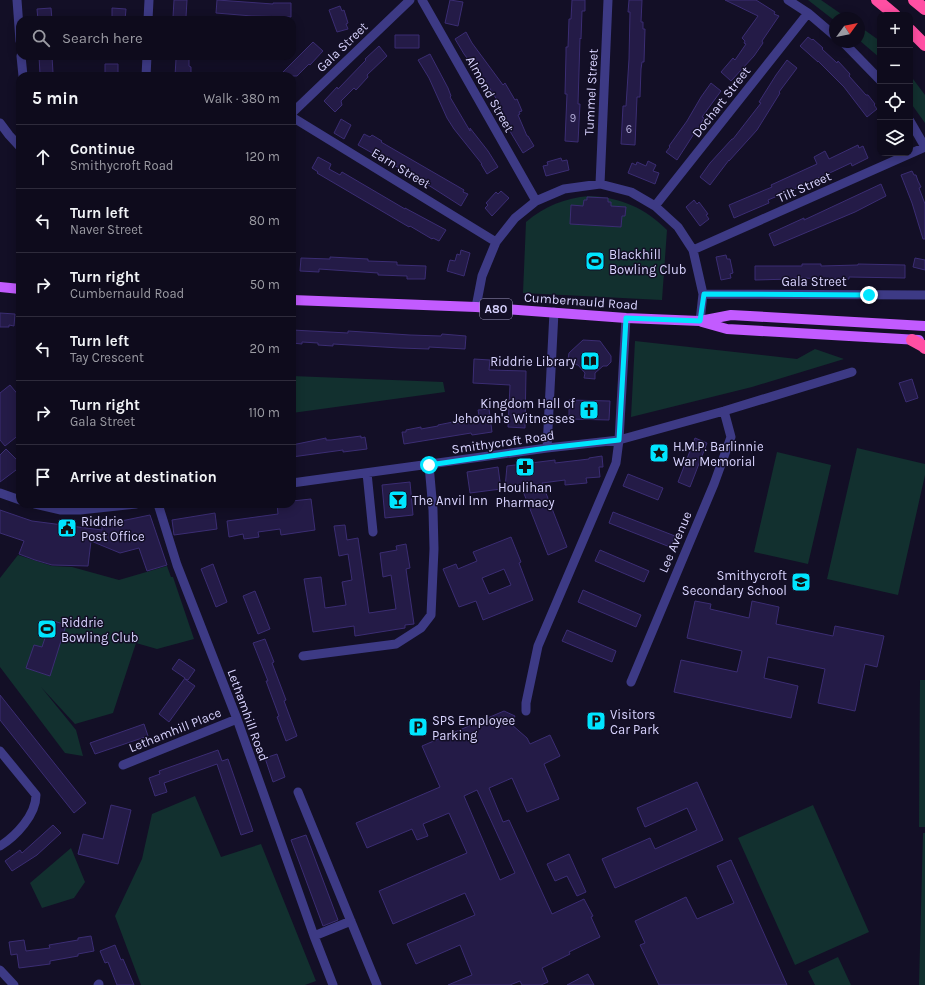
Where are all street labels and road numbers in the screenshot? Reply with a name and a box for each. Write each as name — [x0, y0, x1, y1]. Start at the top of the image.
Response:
street label: Gala Street — [313, 19, 371, 75]
street label: Tummel Street — [581, 48, 601, 136]
street label: Almond Street — [463, 53, 517, 135]
street label: Dochart Street — [689, 64, 753, 140]
street label: Earn Street — [369, 145, 433, 191]
street label: Tilt Street — [775, 168, 833, 206]
street label: Gala Street — [781, 274, 847, 289]
street label: Cumbernauld Road — [523, 290, 639, 312]
road number: A80 — [480, 299, 512, 319]
street label: Smithycroft Road — [451, 427, 555, 457]
street label: Lee Avenue — [655, 509, 695, 575]
street label: Lethamhill Road — [224, 667, 272, 763]
street label: Lethamhill Place — [127, 705, 224, 755]

